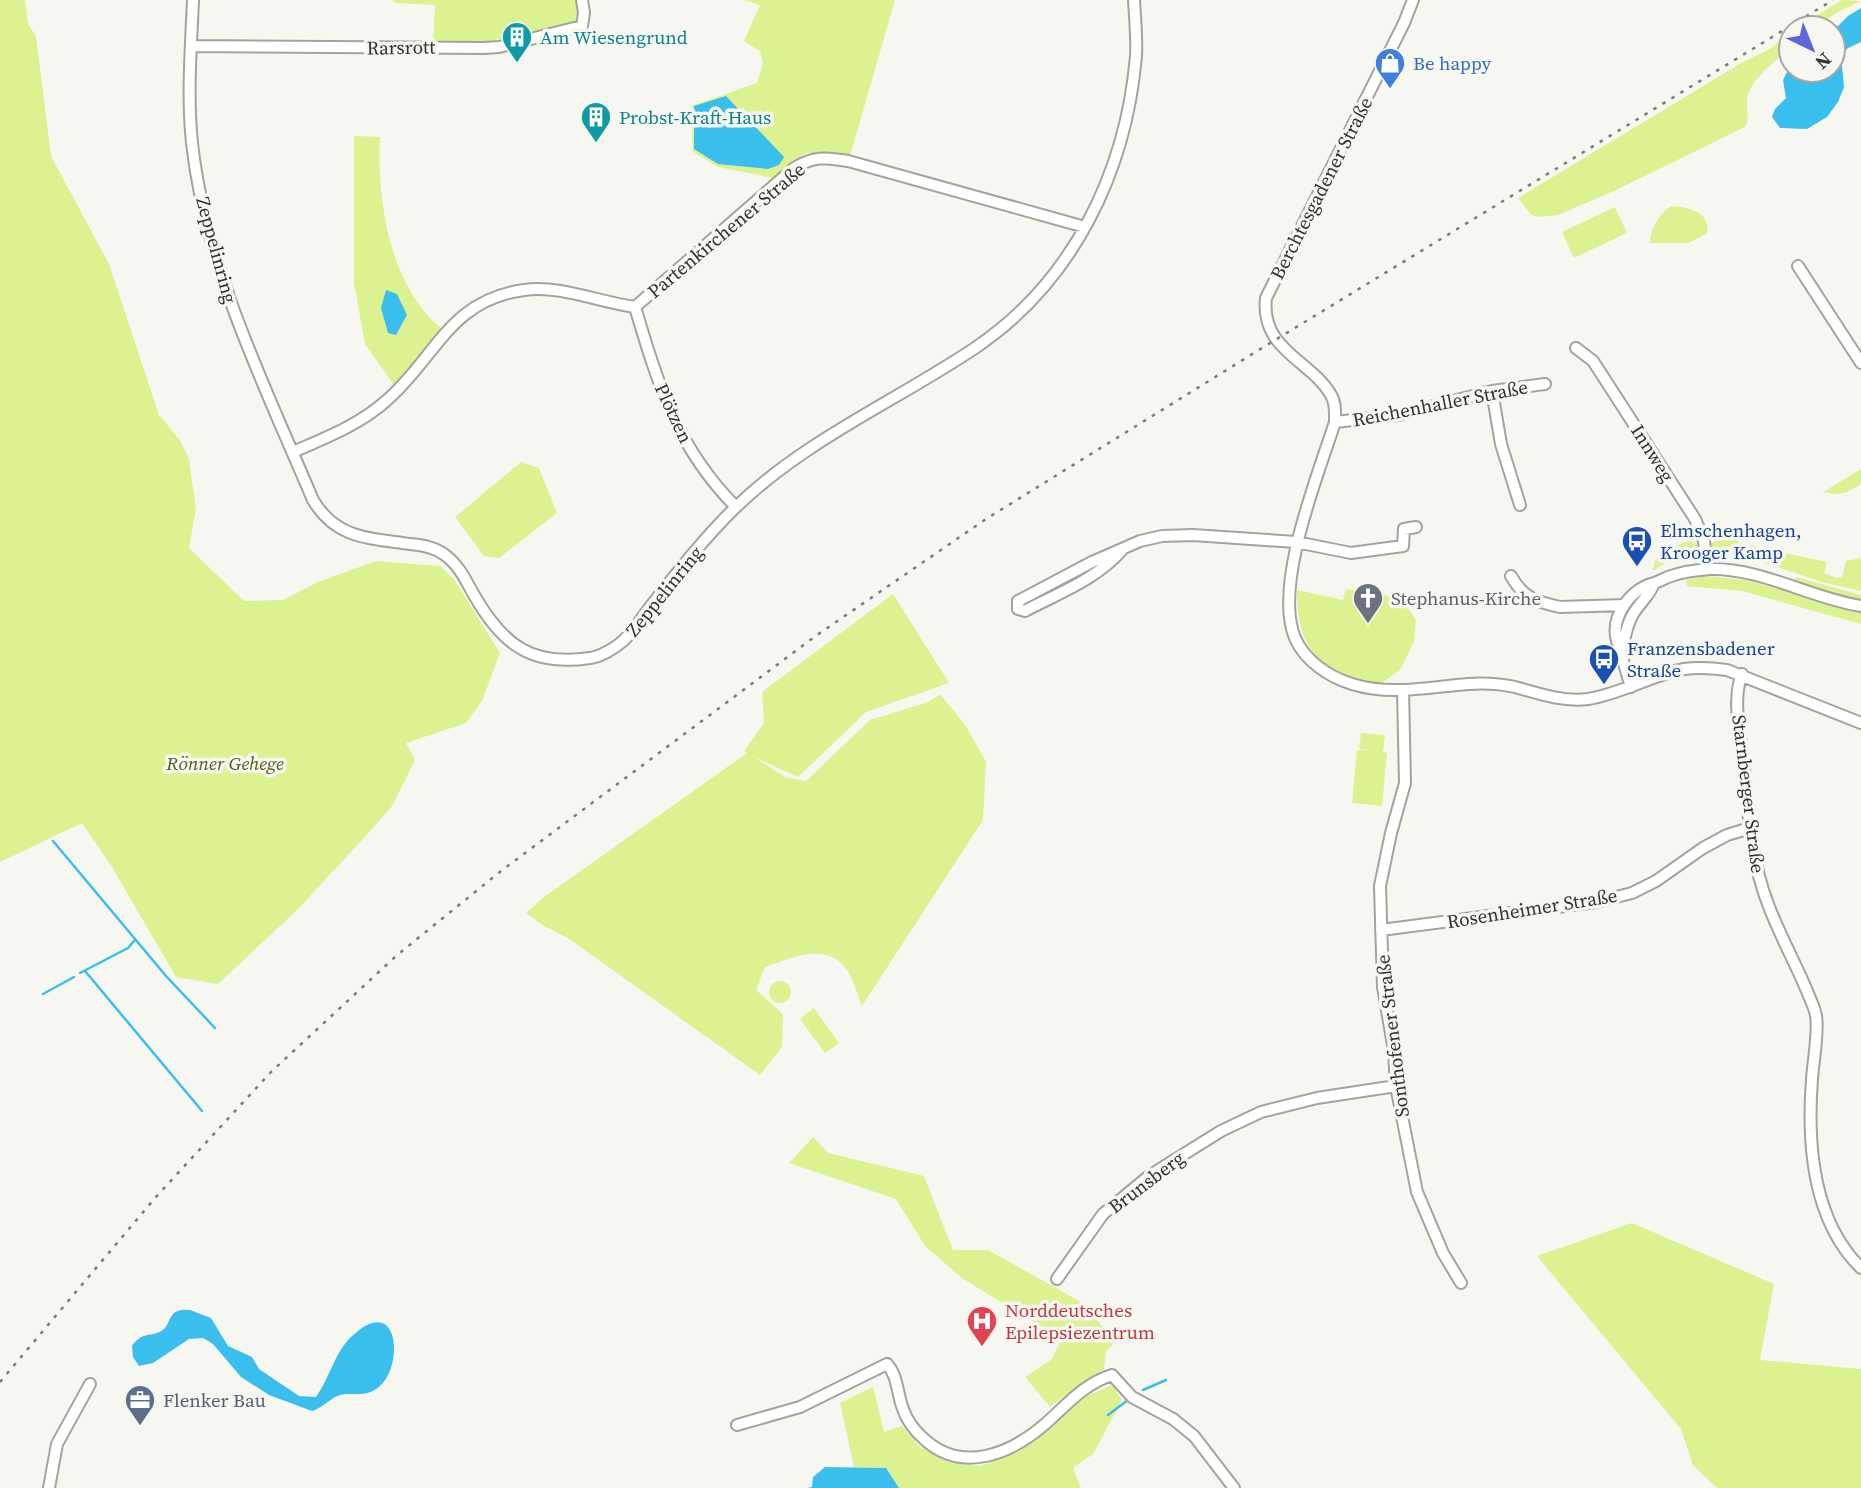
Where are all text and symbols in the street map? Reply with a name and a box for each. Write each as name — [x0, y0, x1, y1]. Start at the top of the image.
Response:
north arrow — [1777, 14, 1847, 84]
building icon: Am Wiesengrund — [500, 20, 534, 64]
place label: Am Wiesengrund — [540, 24, 688, 50]
street label: Rarsrott — [366, 33, 436, 61]
shop icon: Be happy — [1373, 46, 1407, 90]
text: N — [1810, 47, 1838, 76]
place label: Be happy — [1413, 50, 1492, 76]
street label: Berchtesgadener Straße — [1264, 92, 1378, 284]
building icon: Probst-Kraft-Haus — [579, 100, 613, 144]
place label: Probst-Kraft-Haus — [619, 104, 771, 130]
street label: Partenkirchener Straße — [642, 156, 810, 304]
street label: Zeppelinring — [190, 194, 244, 306]
street label: Reichenhaller Straße — [1350, 373, 1530, 433]
street label: Plötzen — [649, 379, 699, 447]
street label: Innweg — [1625, 419, 1681, 487]
place label: Elmschenhagen, Krooger Kamp — [1660, 517, 1802, 565]
bus stop icon: Elmschenhagen, Krooger Kamp — [1620, 524, 1654, 568]
street label: Zeppelinring — [619, 540, 709, 642]
church icon: Stephanus-Kirche — [1351, 581, 1385, 625]
place label: Stephanus-Kirche — [1391, 585, 1541, 611]
place label: Franzensbadener Straße — [1627, 635, 1775, 683]
bus stop icon: Franzensbadener Straße — [1587, 642, 1621, 686]
street label: Starnberger Straße — [1726, 713, 1772, 875]
park label: Rönner Gehege — [165, 750, 284, 776]
street label: Rosenheimer Straße — [1445, 882, 1619, 934]
street label: Sonthofener Straße — [1369, 953, 1415, 1119]
street label: Brunsberg — [1103, 1145, 1189, 1219]
place label: Norddeutsches Epilepsiezentrum — [1005, 1297, 1155, 1345]
hospital icon: Norddeutsches Epilepsiezentrum — [965, 1304, 999, 1348]
office icon: Flenker Bau — [123, 1383, 157, 1427]
place label: Flenker Bau — [163, 1387, 266, 1413]

